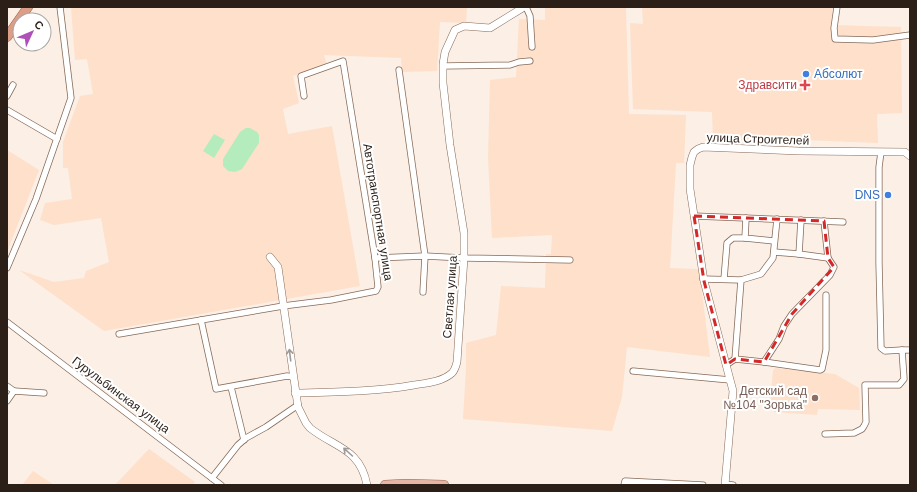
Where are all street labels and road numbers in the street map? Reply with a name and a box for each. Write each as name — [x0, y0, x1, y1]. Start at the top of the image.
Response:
street label: улица Строителей — [707, 130, 809, 148]
street label: Автотранспортная улица — [360, 142, 396, 282]
street label: Светлая улица — [440, 255, 460, 339]
street label: Гурульбинская улица — [70, 354, 173, 436]

